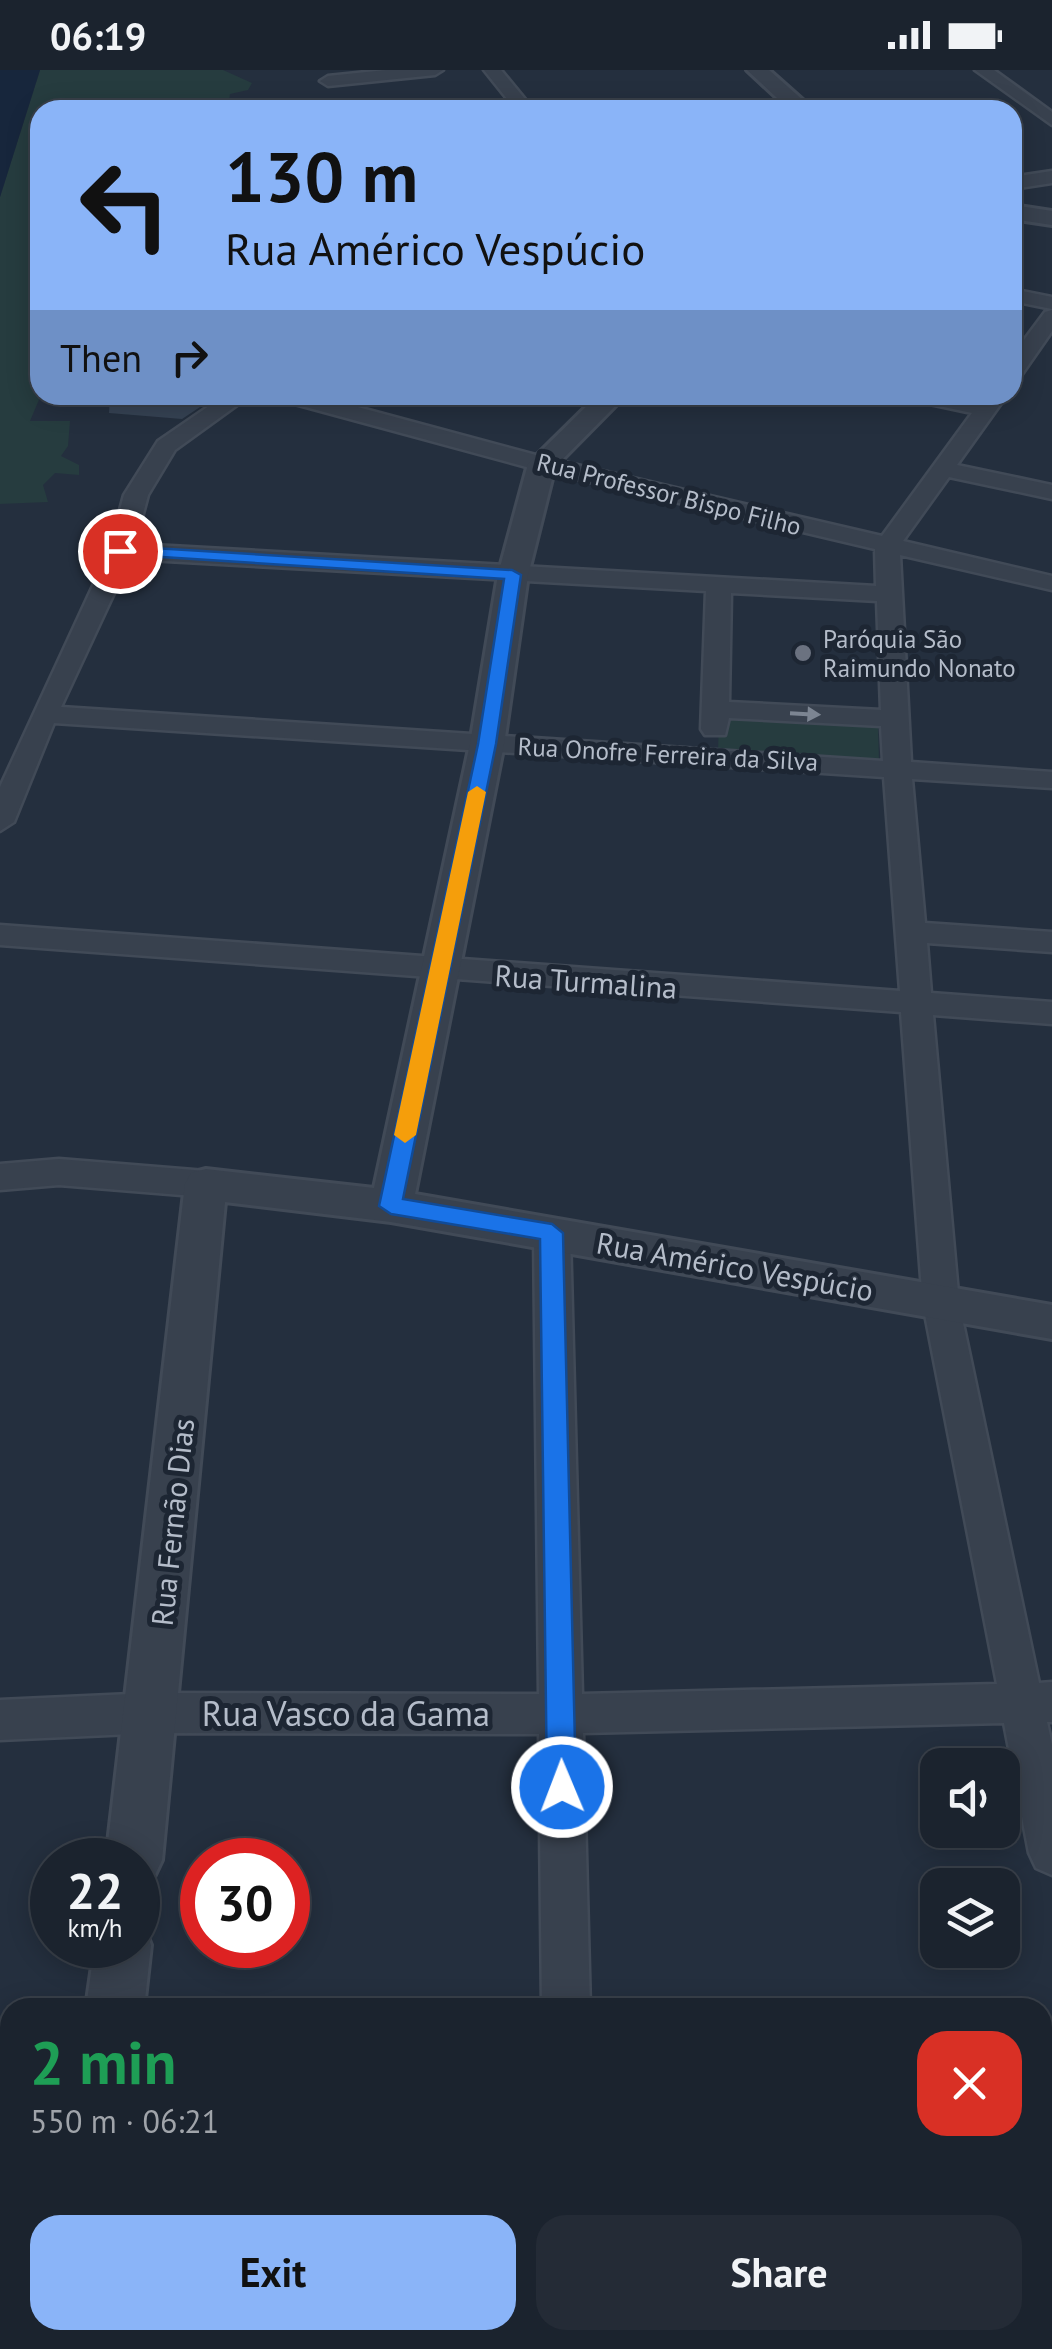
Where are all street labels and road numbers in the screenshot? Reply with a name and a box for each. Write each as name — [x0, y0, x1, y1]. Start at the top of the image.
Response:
street label: Rua Professor Bispo Filho — [533, 446, 805, 542]
street label: Rua Onofre Ferreira da Silva — [517, 730, 819, 778]
street label: Rua Turmalina — [493, 955, 679, 1007]
street label: Rua Américo Vespúcio — [594, 1222, 876, 1310]
street label: Rua Fernão Dias — [142, 1416, 202, 1628]
street label: Rua Vasco da Gama — [202, 1690, 490, 1736]

